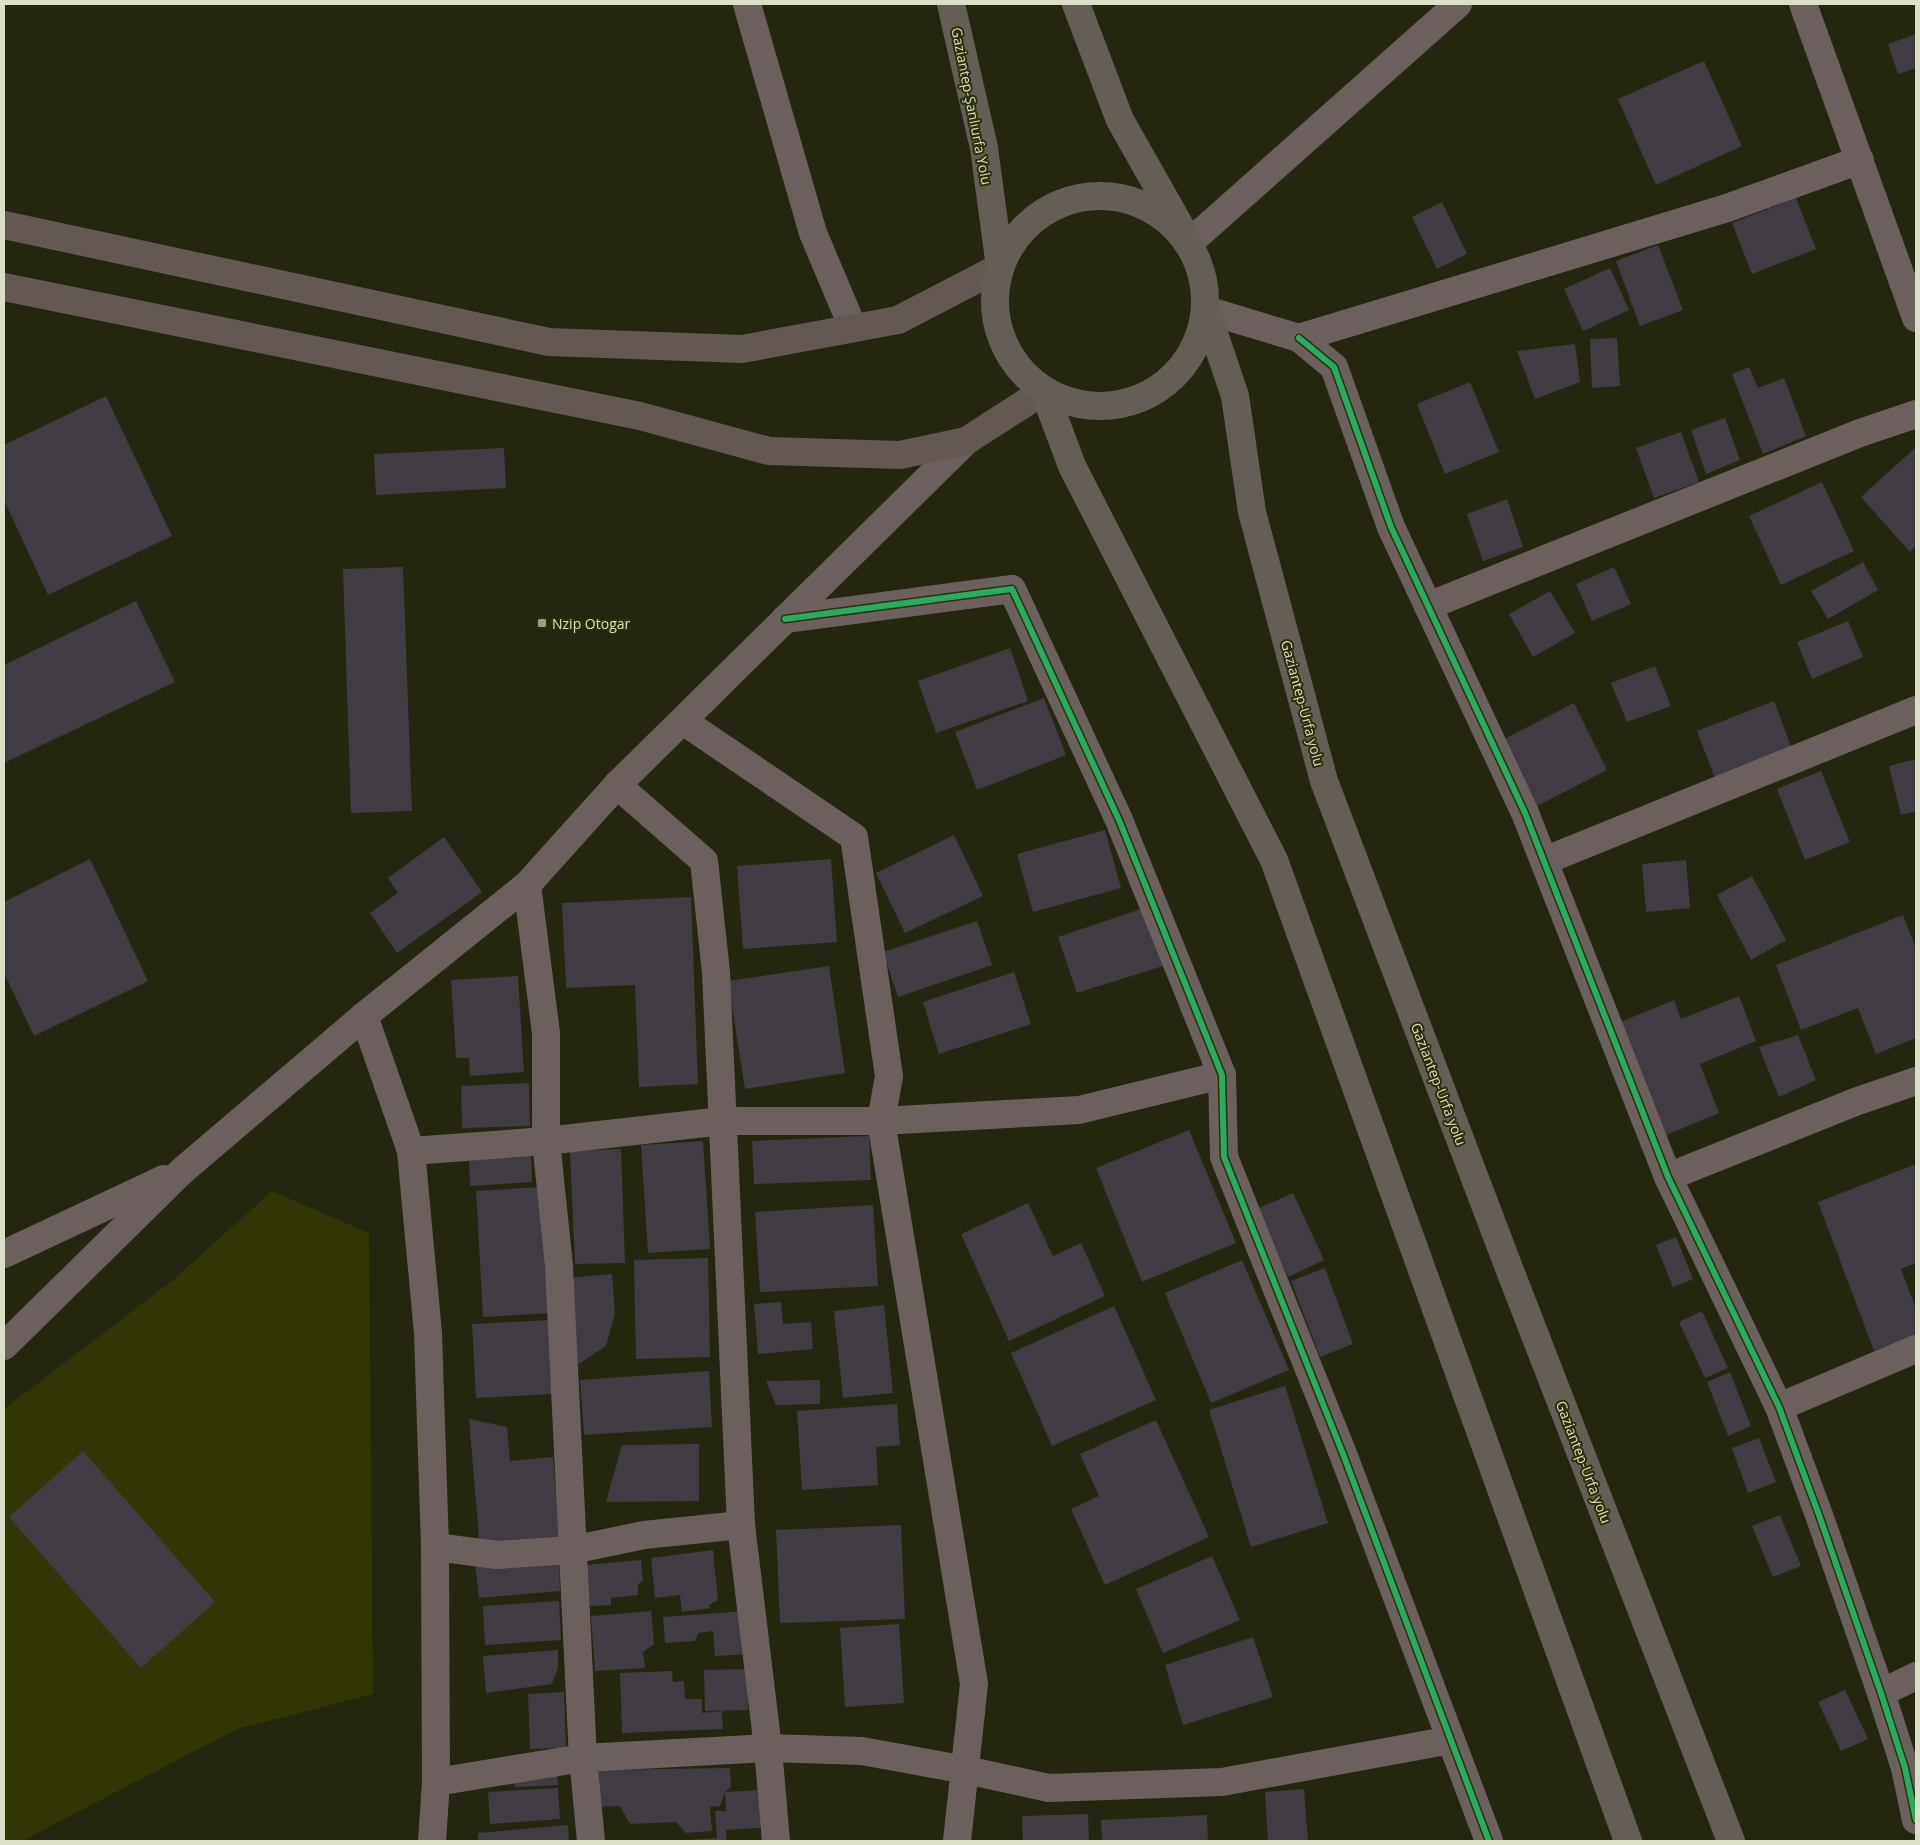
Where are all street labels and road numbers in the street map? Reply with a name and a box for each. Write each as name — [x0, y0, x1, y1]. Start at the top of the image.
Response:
street label: Gaziantep-Şanlıurfa Yolu — [947, 26, 997, 186]
street label: Gaziantep-Urfa yolu — [1277, 638, 1329, 768]
street label: Gaziantep-Urfa yolu — [1407, 1020, 1471, 1148]
street label: Gaziantep-Urfa yolu — [1552, 1398, 1616, 1526]

